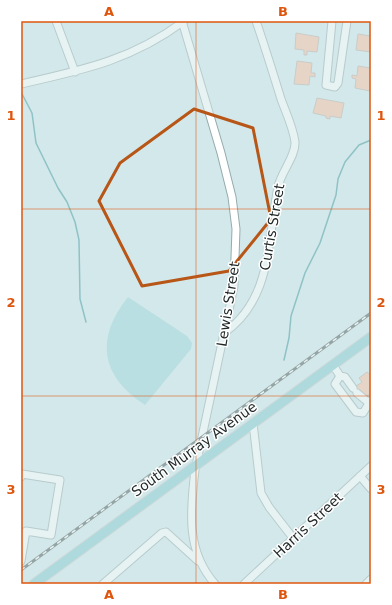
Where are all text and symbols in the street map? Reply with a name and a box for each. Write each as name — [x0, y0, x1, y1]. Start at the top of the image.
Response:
text: A — [104, 4, 114, 19]
text: B — [278, 4, 288, 19]
text: 1 — [6, 108, 16, 123]
text: 1 — [376, 108, 386, 123]
street label: Curtis Street — [256, 182, 288, 272]
street label: Lewis Street — [213, 260, 243, 348]
text: 2 — [6, 295, 16, 310]
text: 2 — [376, 295, 386, 310]
street label: South Murray Avenue — [128, 398, 260, 500]
text: 3 — [6, 482, 16, 497]
text: 3 — [376, 482, 386, 497]
street label: Harris Street — [270, 489, 346, 561]
text: A — [104, 587, 114, 602]
text: B — [278, 587, 288, 602]

